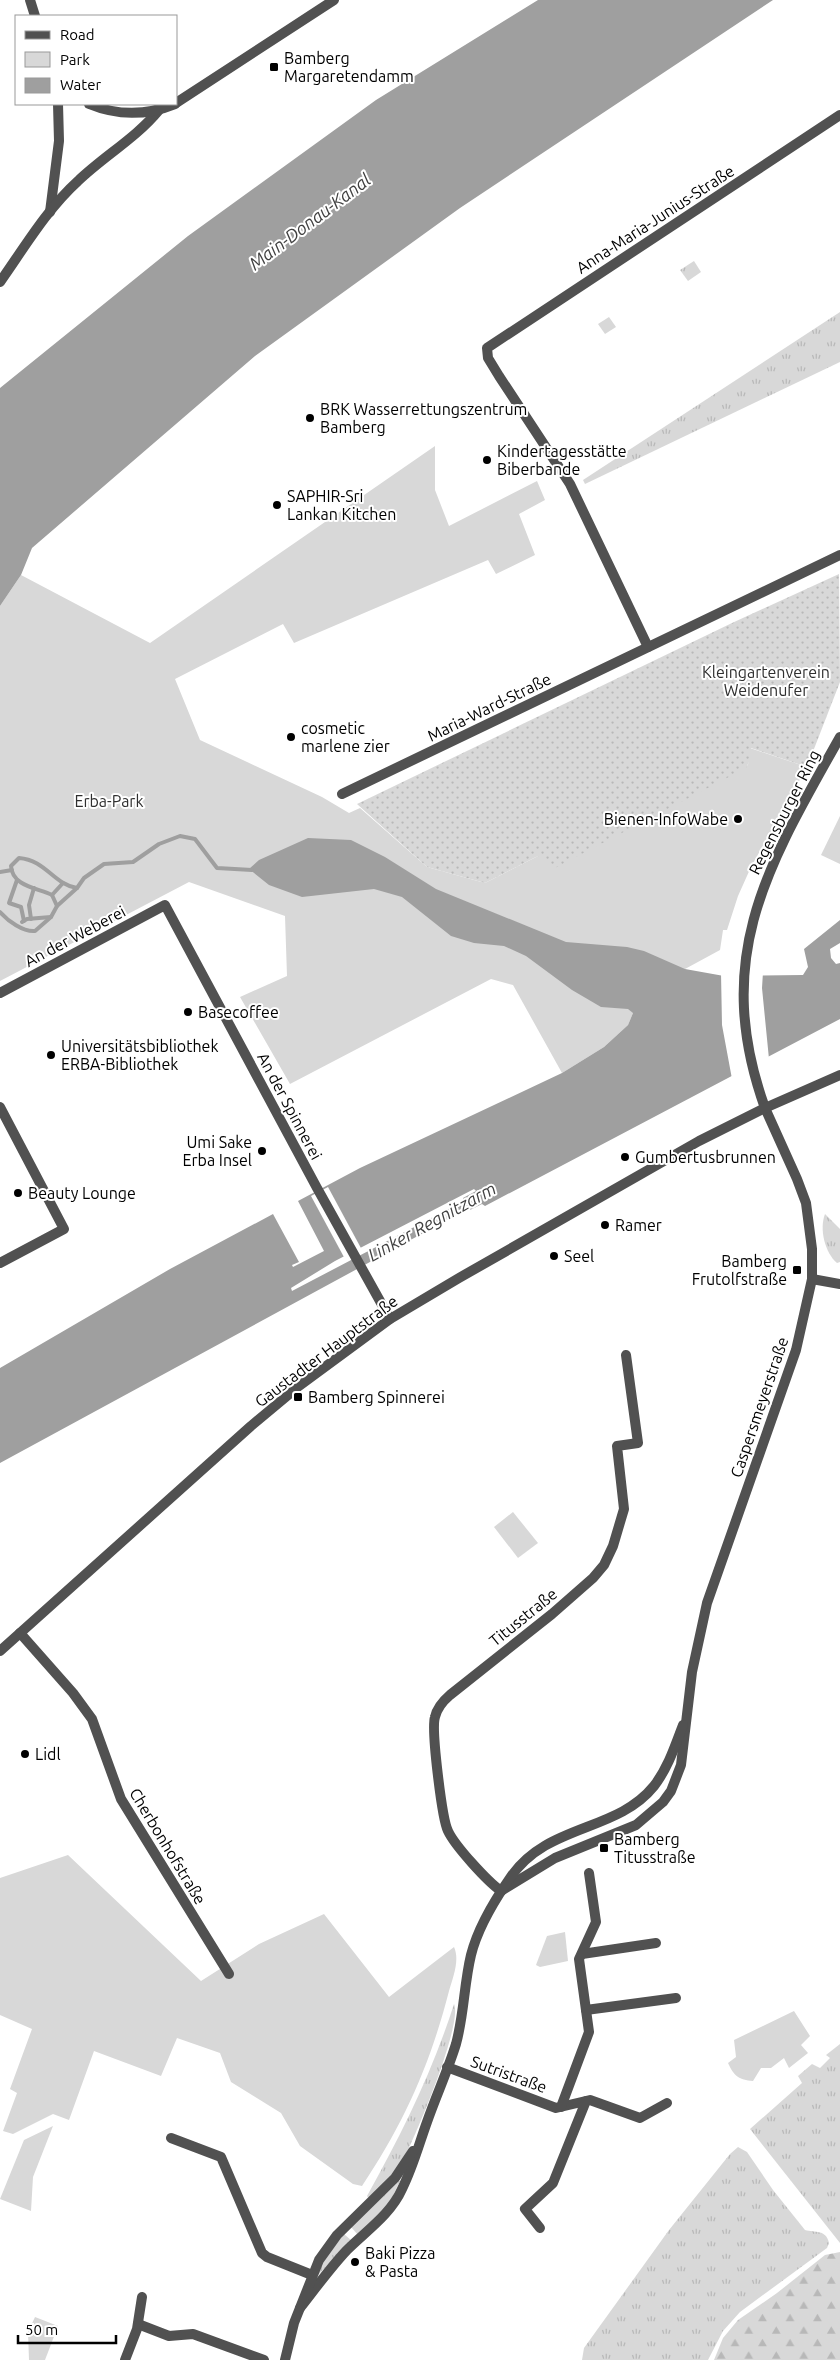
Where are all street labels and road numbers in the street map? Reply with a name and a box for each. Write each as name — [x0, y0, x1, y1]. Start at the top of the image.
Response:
street label: Anna-Maria-Junius-Straße — [573, 161, 737, 277]
street label: Maria-Ward-Straße — [424, 669, 554, 745]
street label: Regensburger Ring — [745, 747, 823, 877]
street label: An der Weberei — [22, 902, 128, 970]
street label: An der Spinnerei — [254, 1049, 326, 1163]
street label: Gaustadter Hauptstraße — [251, 1292, 401, 1410]
street label: Caspersmeyerstraße — [726, 1334, 792, 1480]
street label: Titusstraße — [486, 1584, 560, 1650]
street label: Cherbonhofstraße — [126, 1785, 210, 1907]
street label: Sutristraße — [468, 2052, 550, 2096]

